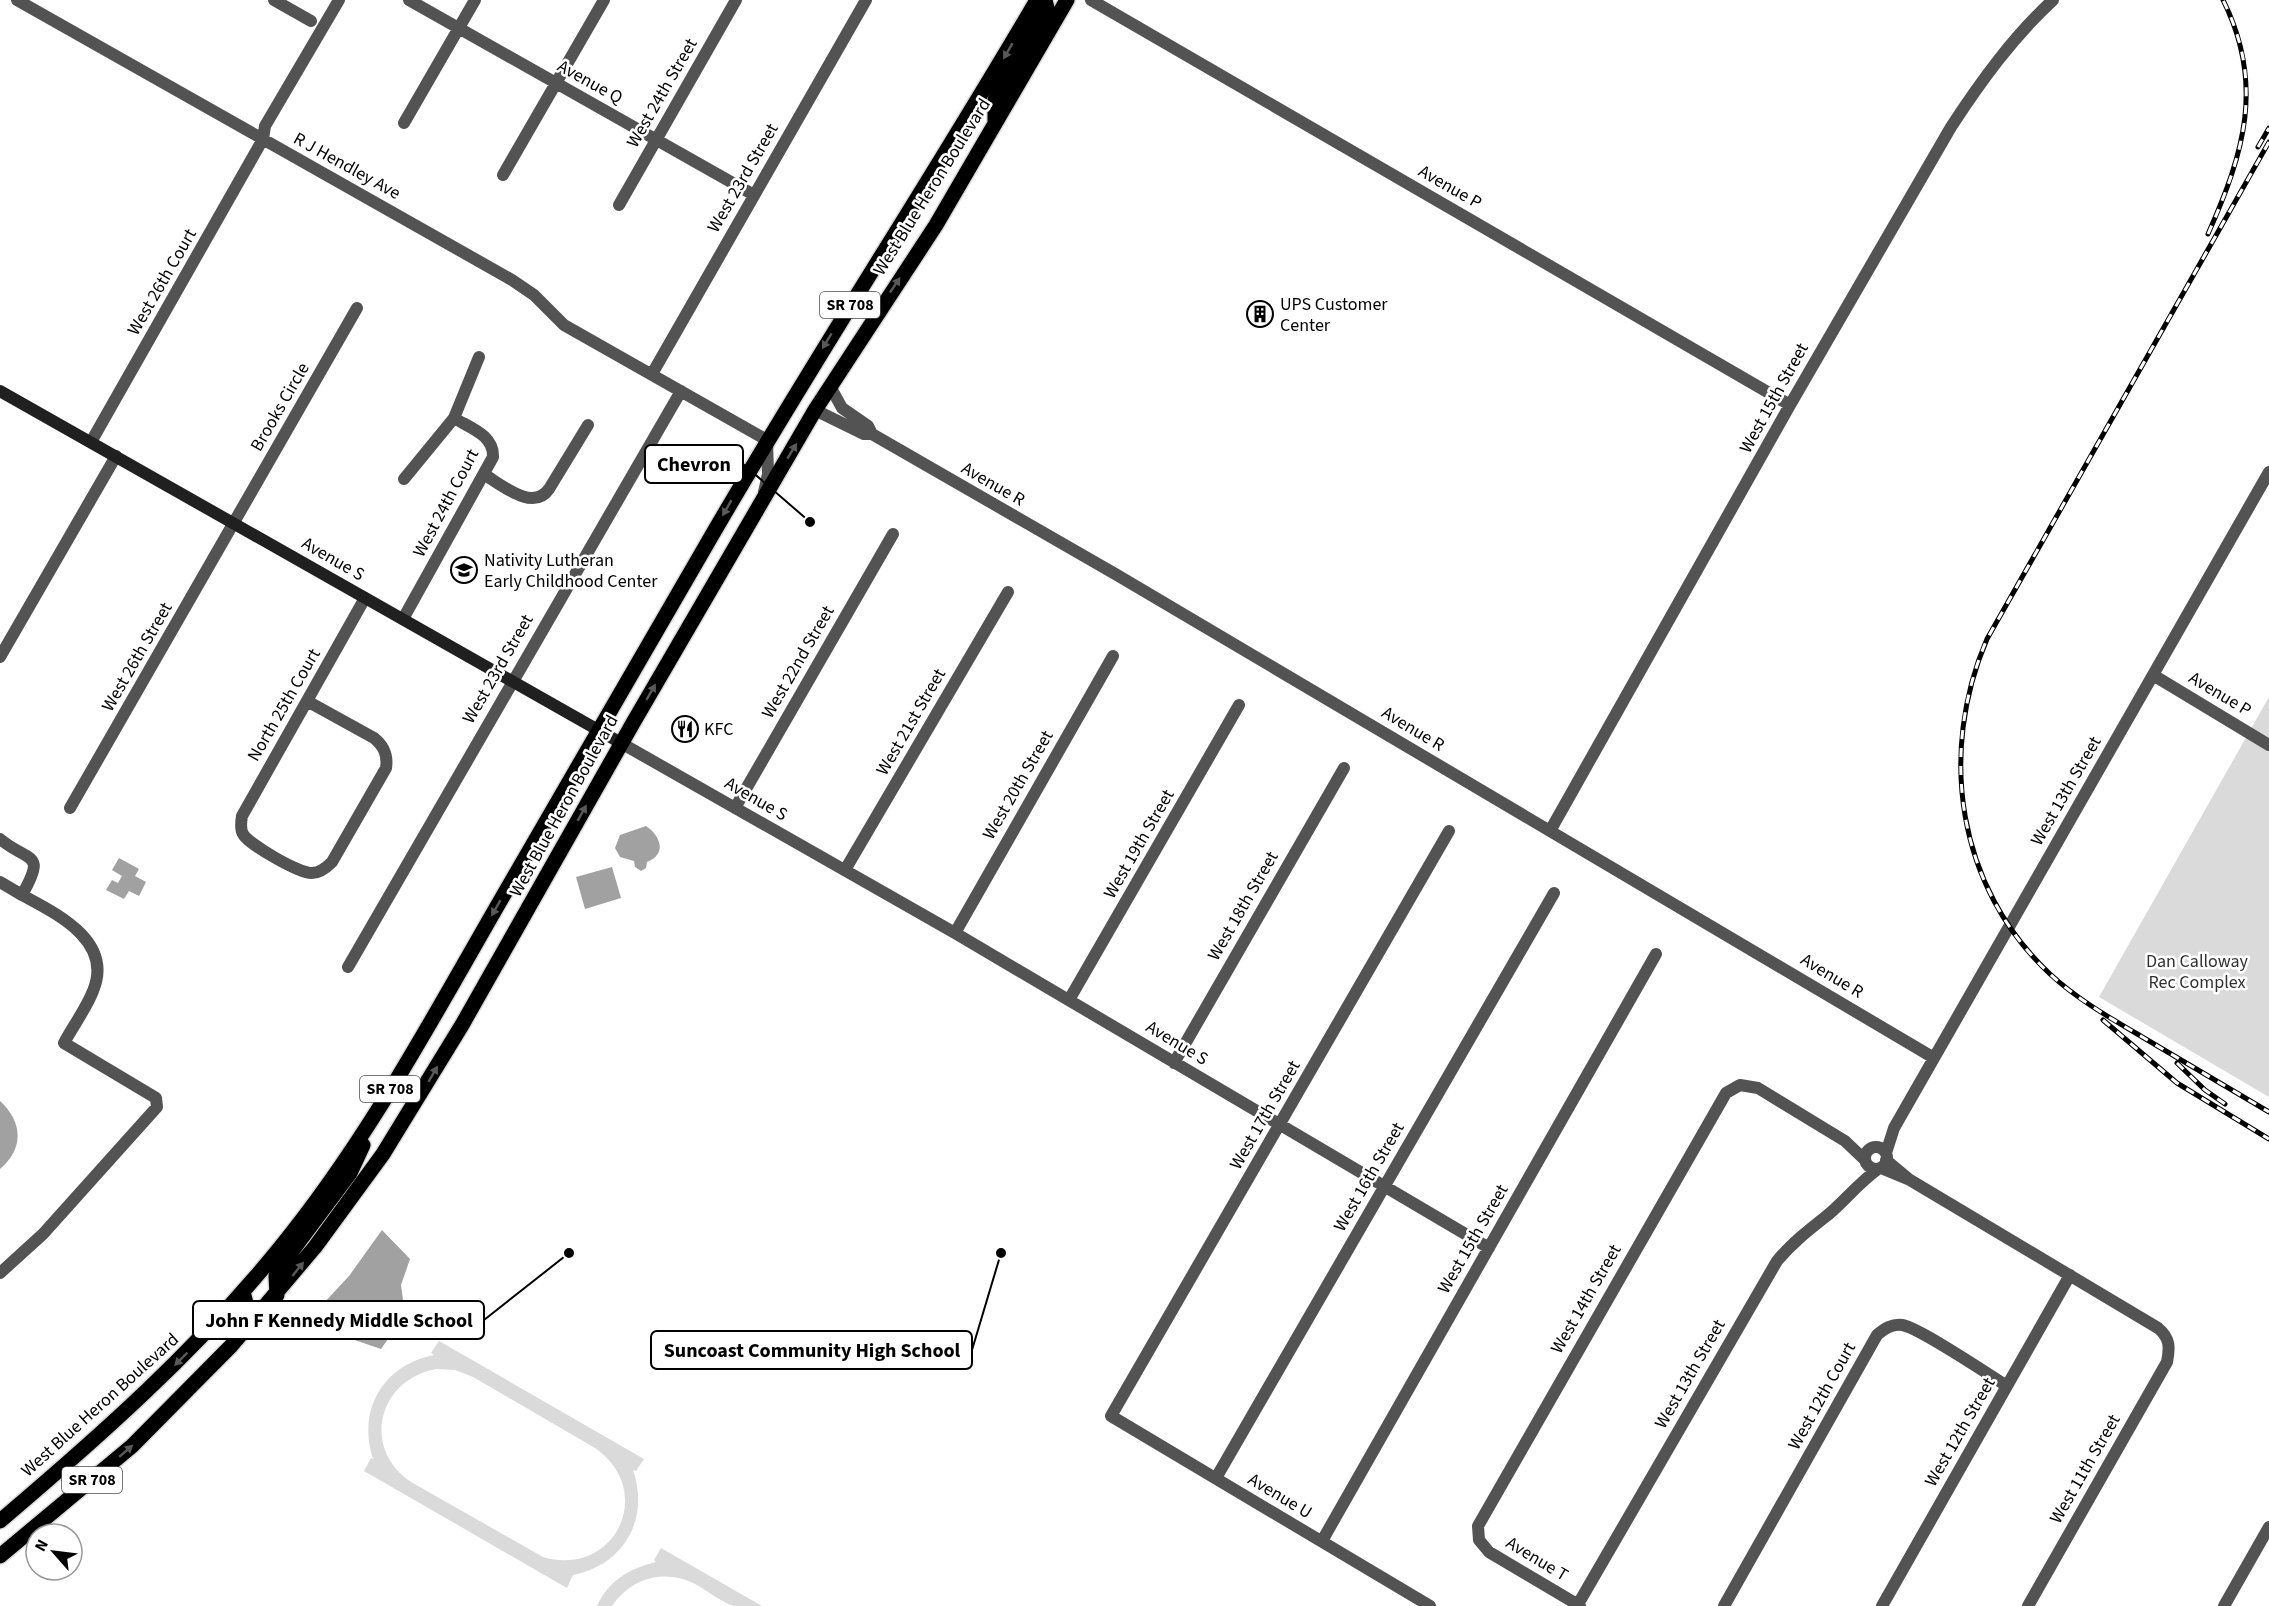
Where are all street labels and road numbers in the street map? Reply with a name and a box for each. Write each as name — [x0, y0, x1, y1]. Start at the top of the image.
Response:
street label: West 24th Street — [621, 34, 703, 152]
street label: Avenue Q — [553, 54, 627, 110]
street label: West Blue Heron Boulevard — [867, 94, 997, 280]
street label: West 23rd Street — [702, 119, 784, 237]
street label: R J Hendley Ave — [289, 126, 405, 206]
street label: Avenue P — [1414, 159, 1486, 215]
street label: West 26th Court — [121, 224, 203, 340]
road number: SR 708 — [820, 292, 880, 318]
street label: West 15th Street — [1733, 338, 1815, 458]
street label: Brooks Circle — [244, 358, 316, 456]
street label: West 24th Court — [407, 444, 485, 562]
street label: Avenue R — [957, 456, 1029, 512]
street label: Avenue S — [297, 531, 369, 587]
street label: West 26th Street — [96, 598, 178, 716]
street label: West 22nd Street — [756, 601, 840, 723]
street label: West 23rd Street — [457, 610, 539, 728]
street label: North 25th Court — [242, 644, 326, 766]
street label: West 21st Street — [870, 664, 952, 780]
street label: Avenue P — [2184, 665, 2256, 723]
street label: Avenue R — [1377, 700, 1449, 758]
street label: West Blue Heron Boulevard — [504, 711, 624, 901]
street label: West 20th Street — [977, 726, 1059, 844]
street label: West 13th Street — [2025, 732, 2107, 850]
street label: Avenue S — [720, 771, 792, 827]
street label: West 19th Street — [1098, 785, 1180, 903]
street label: West 18th Street — [1202, 847, 1284, 965]
street label: Avenue R — [1796, 947, 1868, 1005]
street label: Avenue S — [1141, 1015, 1213, 1071]
street label: West 17th Street — [1224, 1056, 1306, 1174]
road number: SR 708 — [360, 1076, 420, 1102]
street label: West 16th Street — [1328, 1118, 1410, 1236]
street label: West 15th Street — [1432, 1180, 1514, 1298]
street label: West 14th Street — [1545, 1240, 1627, 1358]
street label: West 13th Street — [1649, 1315, 1731, 1433]
street label: West Blue Heron Boulevard — [16, 1327, 184, 1483]
street label: West 12th Court — [1782, 1338, 1862, 1454]
street label: West 12th Street — [1919, 1373, 2001, 1491]
street label: West 11th Street — [2044, 1410, 2126, 1528]
road number: SR 708 — [62, 1467, 122, 1493]
street label: Avenue U — [1243, 1467, 1317, 1525]
street label: Avenue T — [1501, 1531, 1573, 1588]

